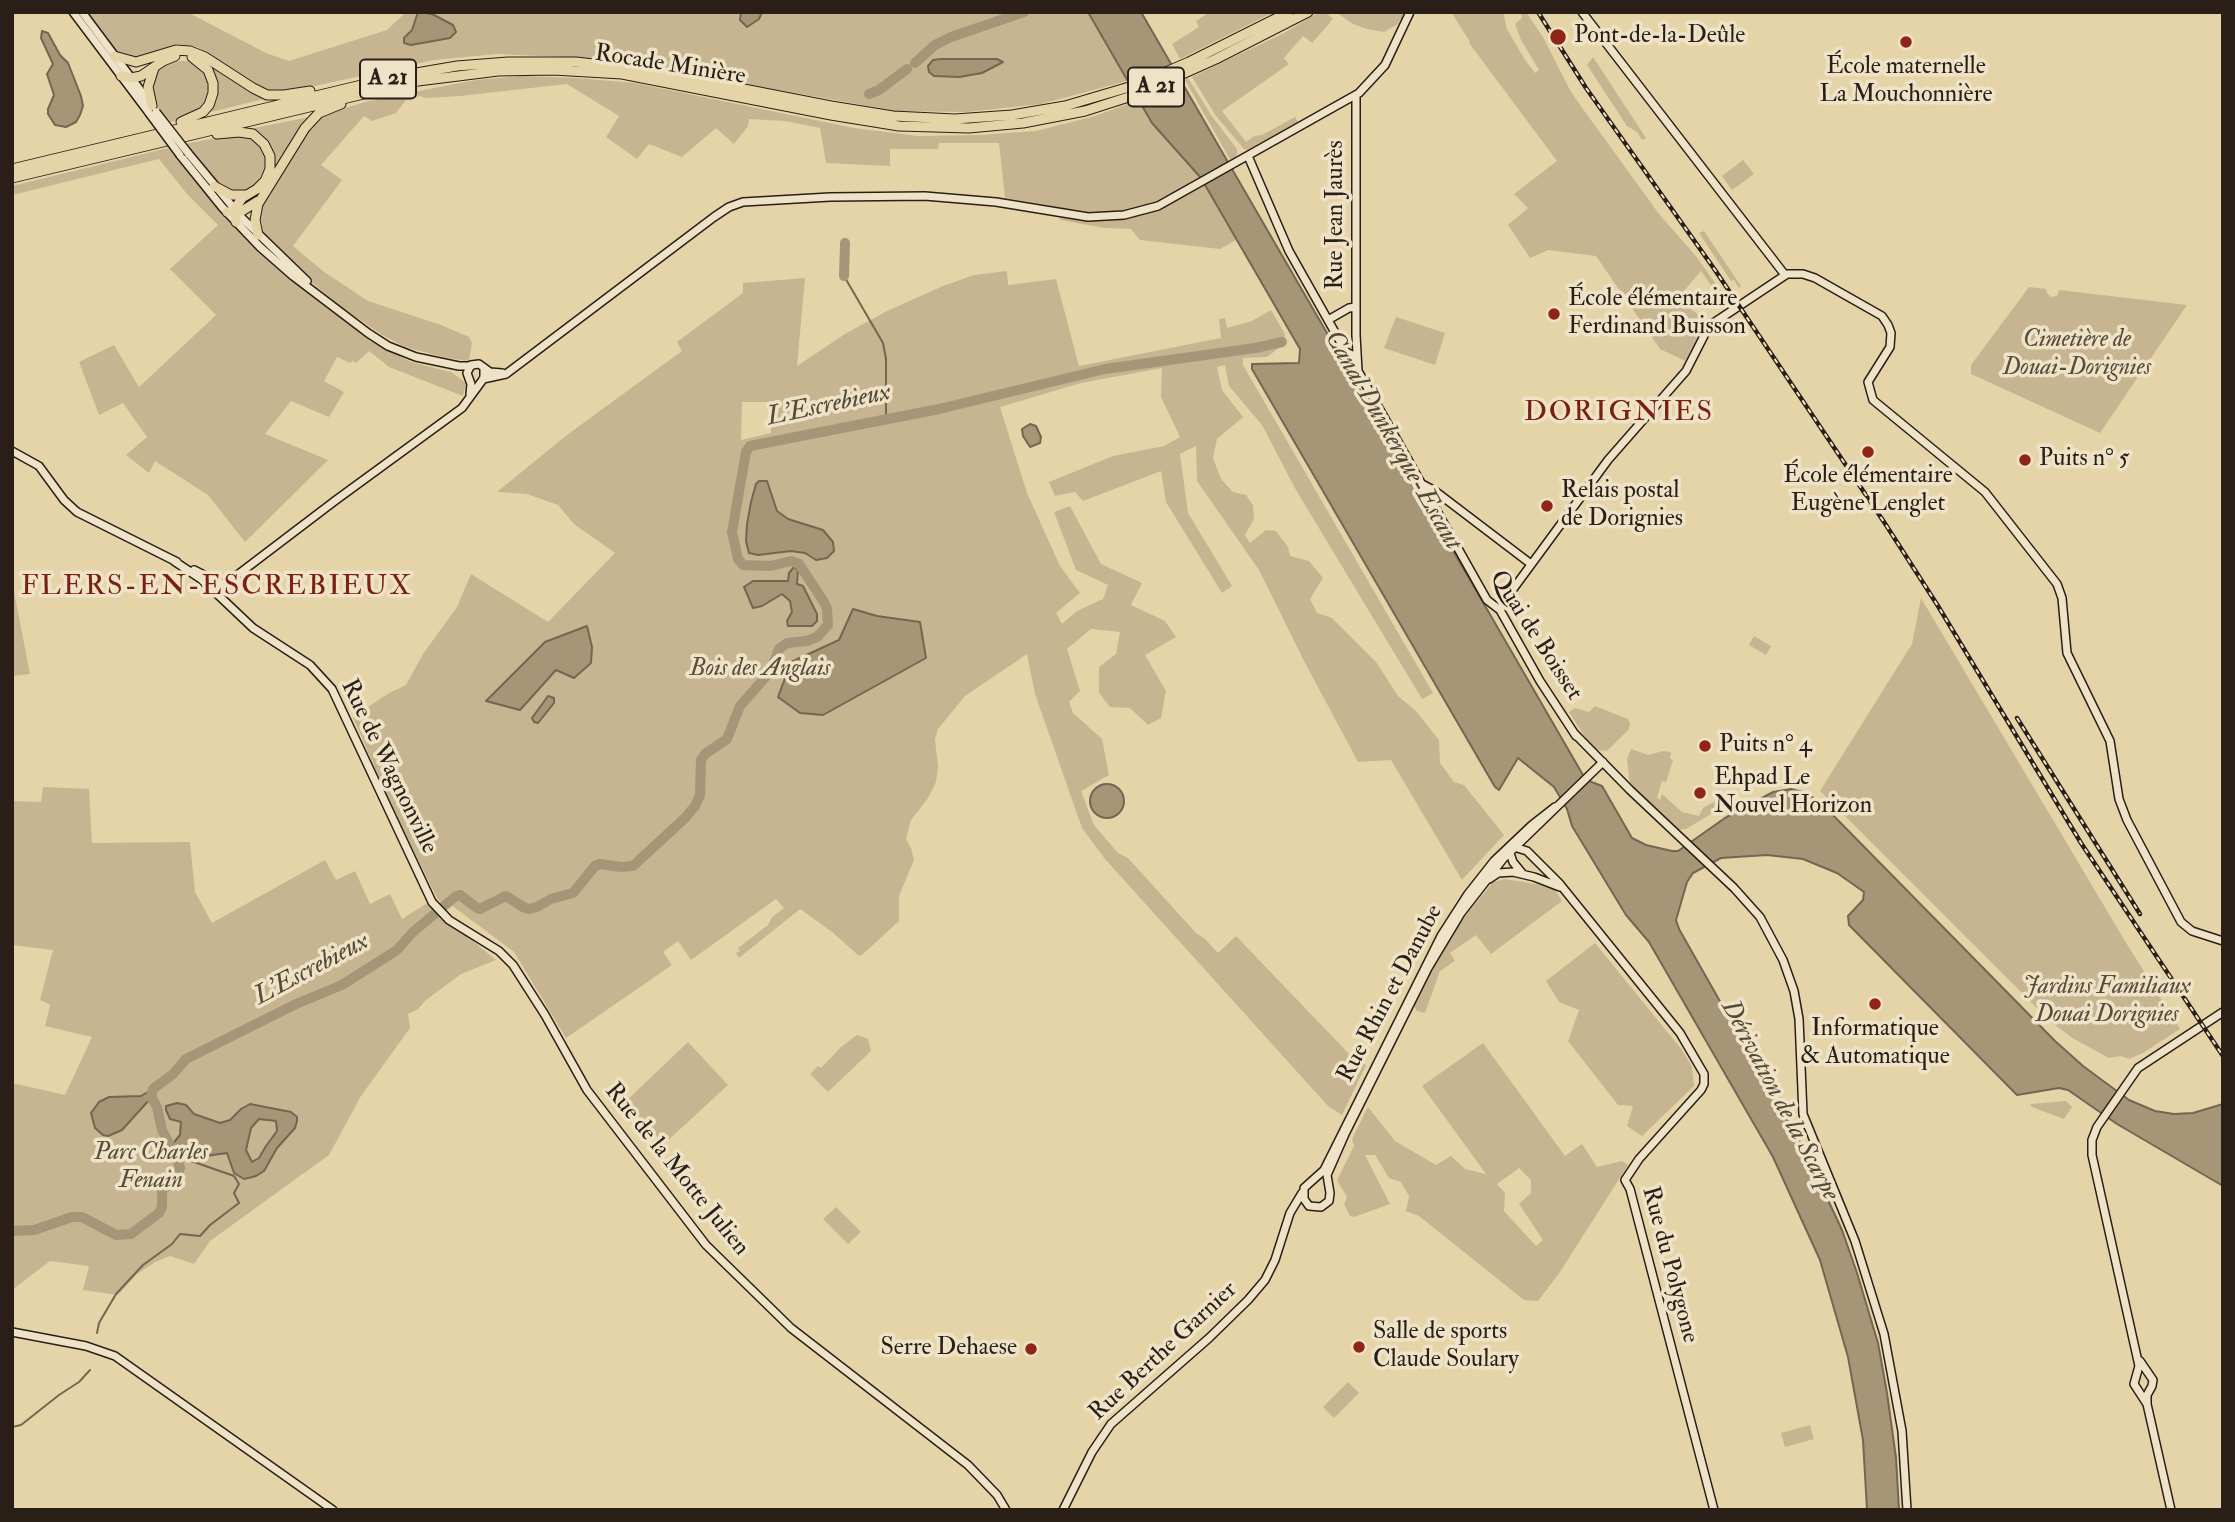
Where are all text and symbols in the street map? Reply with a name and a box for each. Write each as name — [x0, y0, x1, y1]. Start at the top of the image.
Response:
place label: Pont-de-la-Deûle — [1574, 23, 1745, 51]
marker: Pont-de-la-Deûle — [1548, 27, 1568, 47]
marker: École maternelle La Mouchonnière — [1898, 34, 1914, 50]
street label: Rocade Minière — [593, 40, 747, 92]
place label: École maternelle La Mouchonnière — [1820, 54, 1992, 110]
road number: A 21 — [360, 60, 416, 99]
road number: A 21 — [1128, 68, 1184, 106]
street label: Rue Jean Jaurès — [1323, 140, 1351, 290]
place label: École élémentaire Ferdinand Buisson — [1568, 286, 1746, 342]
marker: École élémentaire Ferdinand Buisson — [1546, 306, 1562, 322]
water label: Canal Dunkerque-Escaut — [1316, 326, 1468, 556]
park label: Cimetière de Douai-Dorignies — [2003, 327, 2151, 383]
water label: L'Escrebieux — [764, 378, 894, 434]
district label: DORIGNIES — [1525, 397, 1713, 431]
marker: École élémentaire Eugène Lenglet — [1860, 444, 1876, 460]
place label: Puits n° 5 — [2039, 446, 2129, 474]
marker: Puits n° 5 — [2017, 452, 2033, 468]
place label: École élémentaire Eugène Lenglet — [1783, 463, 1953, 519]
place label: Relais postal de Dorignies — [1561, 478, 1683, 534]
marker: Relais postal de Dorignies — [1539, 498, 1555, 514]
street label: Quai de Boisset — [1482, 566, 1588, 706]
district label: FLERS-EN-ESCREBIEUX — [23, 571, 411, 605]
park label: Bois des Anglais — [690, 656, 830, 684]
street label: Rue de Wagnonville — [333, 675, 443, 859]
place label: Puits n° 4 — [1719, 732, 1812, 760]
marker: Puits n° 4 — [1697, 738, 1713, 754]
place label: Ehpad Le Nouvel Horizon — [1714, 765, 1872, 821]
marker: Ehpad Le Nouvel Horizon — [1692, 785, 1708, 801]
street label: Rue Rhin et Danube — [1332, 900, 1450, 1088]
water label: L'Escrebieux — [249, 927, 375, 1013]
park label: Jardins Familiaux Douai Dorignies — [2023, 974, 2191, 1030]
water label: Dérivation de la Scarpe — [1713, 995, 1845, 1207]
marker: Informatique & Automatique — [1867, 996, 1883, 1012]
place label: Informatique & Automatique — [1800, 1016, 1950, 1072]
street label: Rue de la Motte Julien — [598, 1078, 754, 1262]
park label: Parc Charles Fenain — [94, 1140, 208, 1196]
street label: Rue du Polygone — [1634, 1184, 1704, 1346]
street label: Rue Berthe Garnier — [1084, 1276, 1244, 1428]
place label: Salle de sports Claude Soulary — [1373, 1319, 1519, 1375]
place label: Serre Dehaese — [880, 1335, 1017, 1363]
marker: Salle de sports Claude Soulary — [1351, 1339, 1367, 1355]
marker: Serre Dehaese — [1023, 1341, 1039, 1357]

